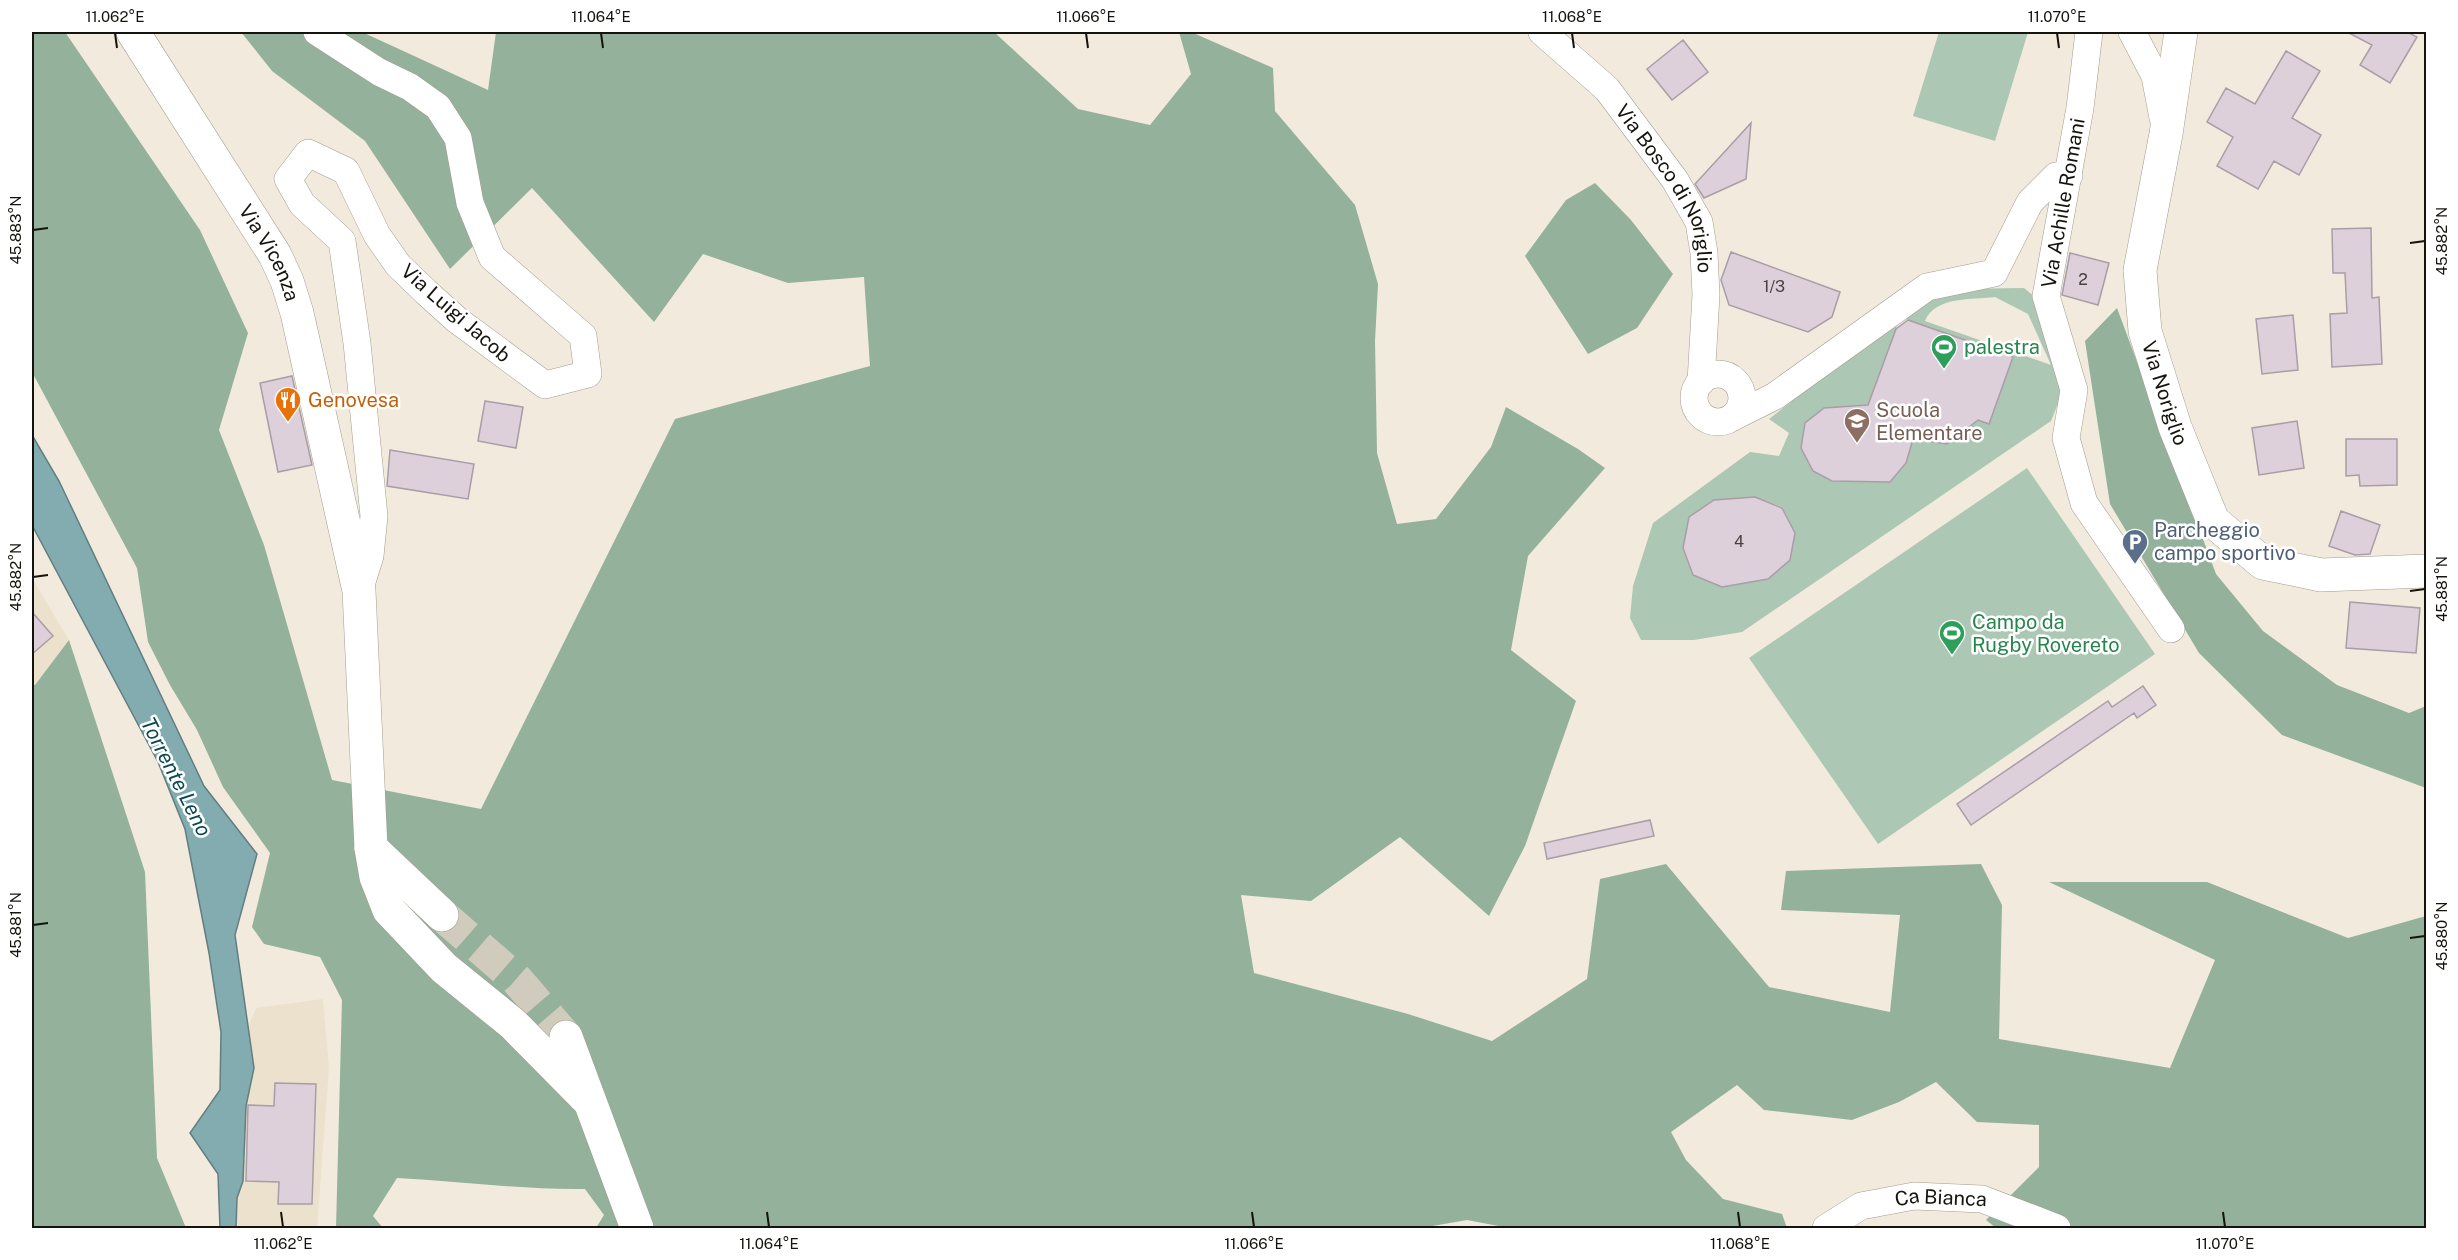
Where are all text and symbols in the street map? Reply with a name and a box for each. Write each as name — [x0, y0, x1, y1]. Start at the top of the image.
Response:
text: 11.062°E — [85, 8, 145, 25]
text: 11.064°E — [571, 8, 631, 25]
text: 11.066°E — [1056, 8, 1116, 25]
text: 11.068°E — [1542, 8, 1602, 25]
text: 11.070°E — [2028, 8, 2086, 25]
street label: Via Bosco di Noriglio — [1610, 99, 1717, 273]
street label: Via Achille Romani — [2036, 116, 2090, 290]
text: 45.883°N — [7, 195, 24, 265]
street label: Via Vicenza — [234, 200, 305, 304]
text: 45.882°N — [2433, 207, 2450, 275]
street label: Via Luigi Jacob — [396, 259, 516, 367]
house number: 2 — [2078, 270, 2088, 289]
house number: 1/3 — [1763, 277, 1785, 296]
sports icon: palestra — [1929, 332, 1959, 370]
place label: palestra — [1964, 335, 2040, 359]
street label: Via Noriglio — [2137, 338, 2193, 449]
restaurant icon: Genovesa — [273, 385, 303, 423]
place label: Genovesa — [308, 388, 399, 412]
place label: Scuola Elementare — [1876, 398, 1983, 445]
school or university icon: Scuola Elementare — [1842, 406, 1872, 444]
place label: Parcheggio campo sportivo — [2154, 518, 2296, 565]
parking icon: Parcheggio campo sportivo — [2120, 527, 2150, 565]
house number: 4 — [1734, 532, 1744, 551]
text: 45.882°N — [7, 543, 24, 611]
text: 45.881°N — [2433, 556, 2450, 622]
place label: Campo da Rugby Rovereto — [1972, 610, 2120, 657]
sports icon: Campo da Rugby Rovereto — [1937, 618, 1967, 656]
water label: Torrente Leno — [136, 713, 217, 840]
text: 45.881°N — [7, 892, 24, 958]
text: 45.880°N — [2433, 902, 2450, 970]
street label: Ca Bianca — [1893, 1183, 1987, 1211]
text: 11.062°E — [253, 1235, 313, 1252]
text: 11.064°E — [739, 1235, 799, 1252]
text: 11.066°E — [1224, 1235, 1284, 1252]
text: 11.068°E — [1710, 1235, 1770, 1252]
text: 11.070°E — [2196, 1235, 2254, 1252]

